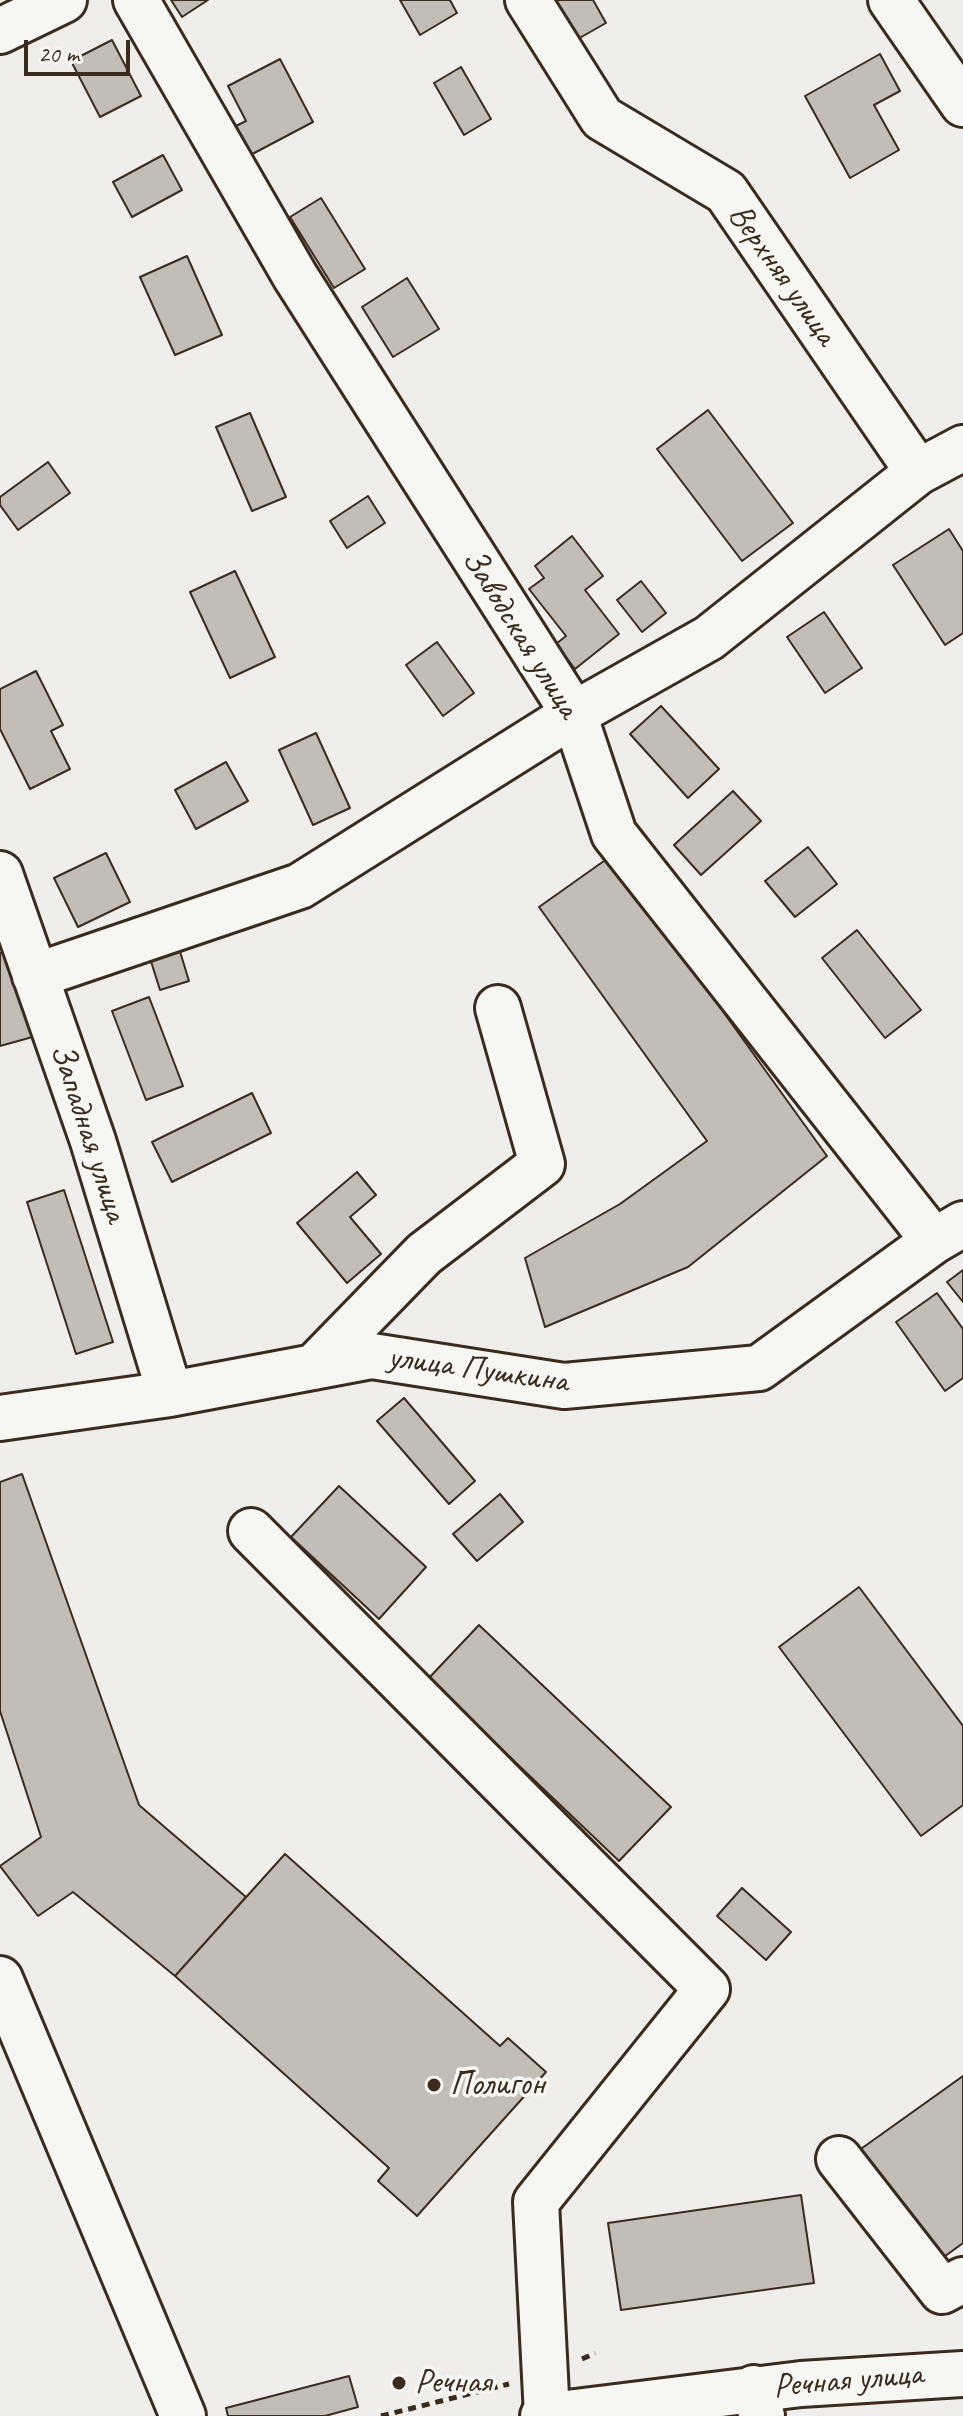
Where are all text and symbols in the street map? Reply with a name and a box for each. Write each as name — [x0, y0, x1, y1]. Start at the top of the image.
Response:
scale bar — [28, 24, 134, 74]
text: 20 m — [38, 39, 79, 69]
street label: Верхняя улица — [719, 197, 845, 353]
street label: Заводская улица — [452, 542, 588, 726]
street label: Западная улица — [40, 1039, 136, 1227]
street label: улица Пушкина — [385, 1337, 571, 1403]
place label: Полигон — [450, 2065, 545, 2105]
marker: Полигон — [425, 2076, 443, 2094]
street label: Речная улица — [772, 2354, 924, 2408]
place label: Речная — [415, 2363, 491, 2403]
marker: Речная — [390, 2374, 408, 2392]

